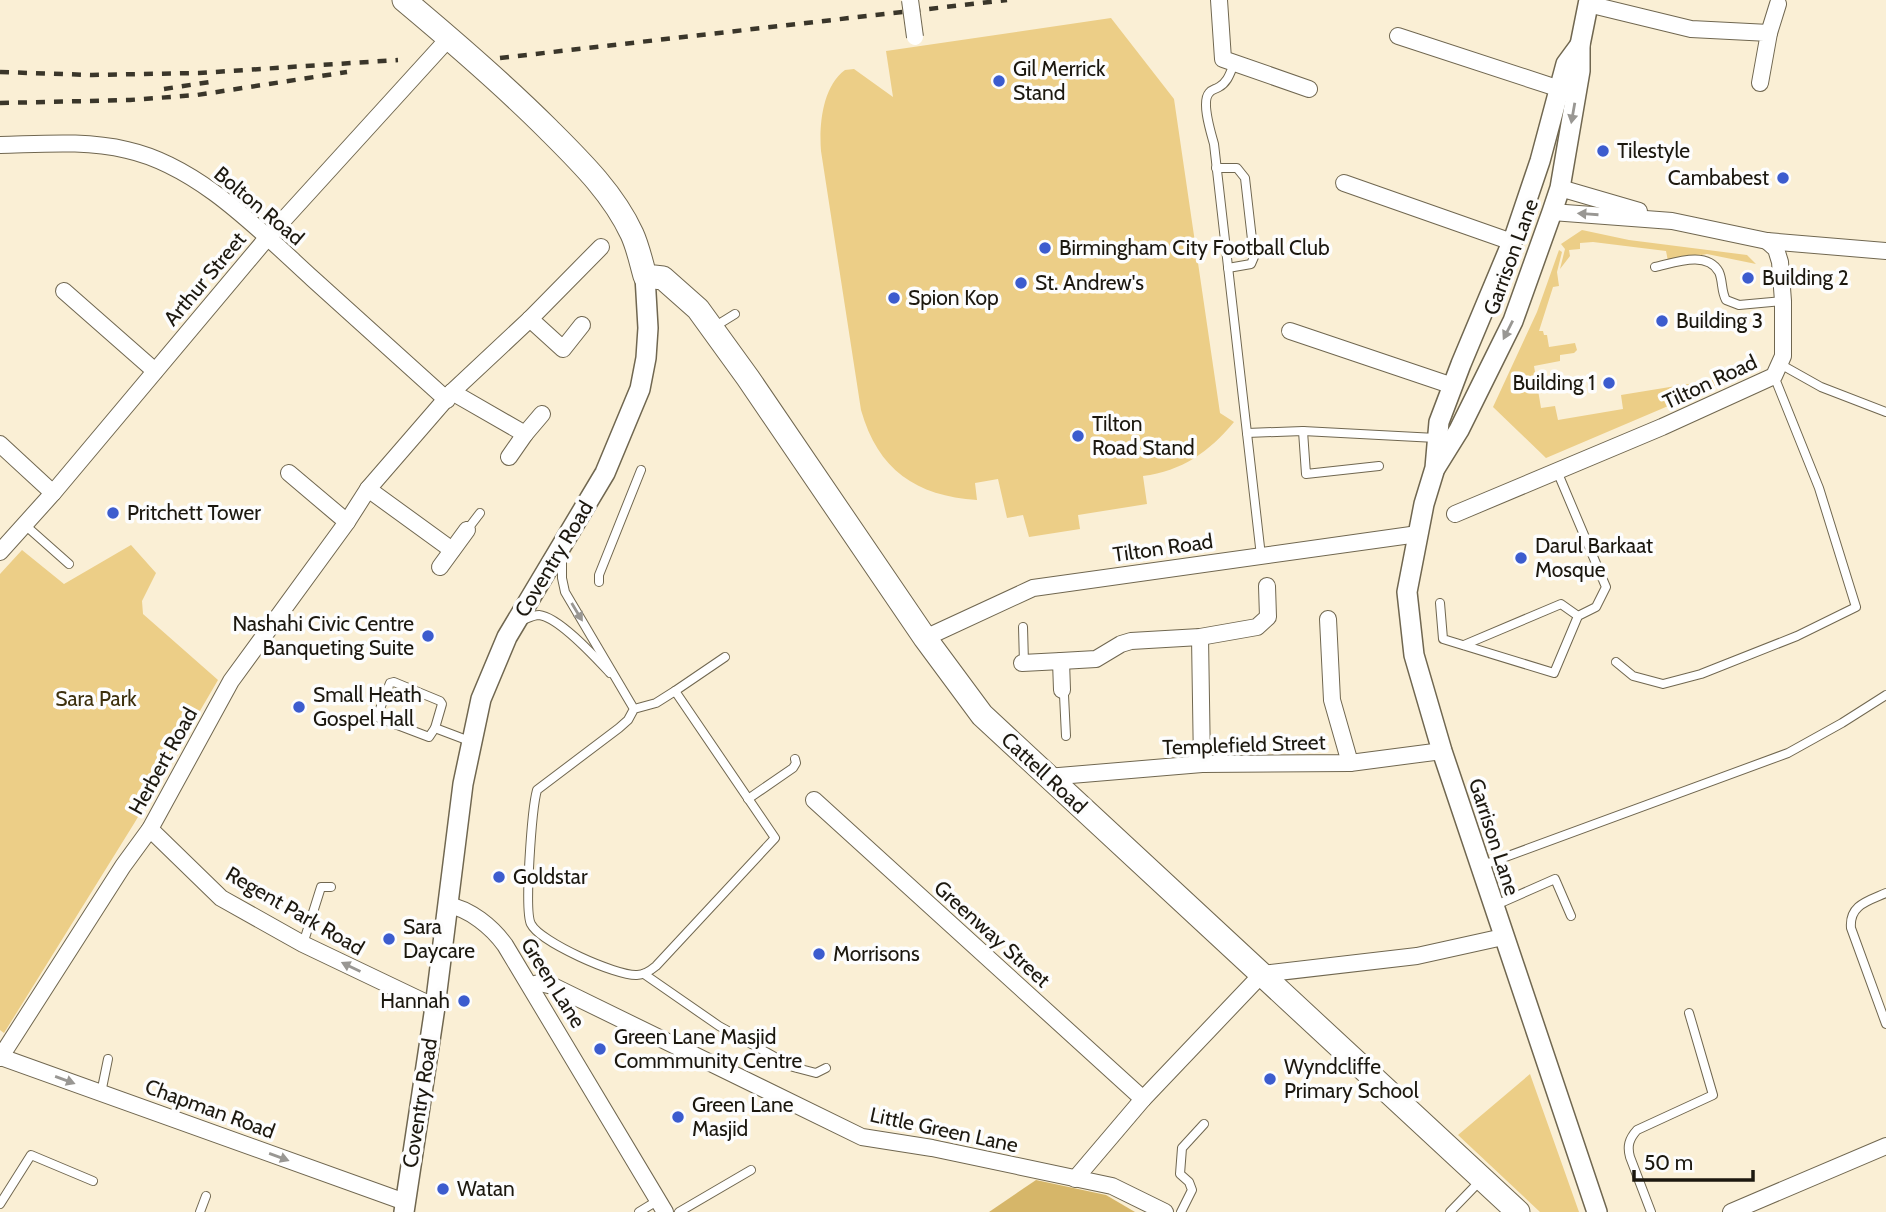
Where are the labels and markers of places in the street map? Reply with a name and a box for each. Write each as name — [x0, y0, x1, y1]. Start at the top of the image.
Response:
place label: Gil Merrick Stand — [1013, 56, 1106, 105]
marker: Gil Merrick Stand — [991, 73, 1007, 89]
place label: Tilestyle — [1617, 138, 1690, 163]
marker: Tilestyle — [1595, 143, 1611, 159]
place label: Cambabest — [1668, 165, 1769, 190]
marker: Cambabest — [1775, 170, 1791, 186]
place label: Birmingham City Football Club — [1059, 235, 1330, 260]
marker: Birmingham City Football Club — [1037, 240, 1053, 256]
place label: Building 2 — [1762, 265, 1849, 290]
place label: St. Andrew's — [1035, 270, 1144, 295]
marker: Building 2 — [1740, 270, 1756, 286]
marker: St. Andrew's — [1013, 275, 1029, 291]
place label: Spion Kop — [908, 285, 999, 310]
marker: Spion Kop — [886, 290, 902, 306]
place label: Building 3 — [1676, 308, 1763, 333]
marker: Building 3 — [1654, 313, 1670, 329]
place label: Building 1 — [1512, 370, 1595, 395]
marker: Building 1 — [1601, 375, 1617, 391]
place label: Tilton Road Stand — [1092, 411, 1195, 460]
marker: Tilton Road Stand — [1070, 428, 1086, 444]
place label: Pritchett Tower — [127, 500, 261, 525]
marker: Pritchett Tower — [105, 505, 121, 521]
place label: Darul Barkaat Mosque — [1535, 533, 1653, 582]
marker: Darul Barkaat Mosque — [1513, 550, 1529, 566]
place label: Nashahi Civic Centre Banqueting Suite — [232, 611, 414, 660]
marker: Nashahi Civic Centre Banqueting Suite — [420, 628, 436, 644]
place label: Small Heath Gospel Hall — [313, 682, 422, 731]
marker: Small Heath Gospel Hall — [291, 699, 307, 715]
place label: Goldstar — [513, 864, 588, 889]
marker: Goldstar — [491, 869, 507, 885]
place label: Sara Daycare — [403, 914, 475, 963]
marker: Sara Daycare — [381, 931, 397, 947]
place label: Morrisons — [833, 941, 920, 966]
marker: Morrisons — [811, 946, 827, 962]
place label: Hannah — [380, 988, 450, 1013]
marker: Hannah — [456, 993, 472, 1009]
place label: Green Lane Masjid Commmunity Centre — [614, 1024, 802, 1073]
marker: Green Lane Masjid Commmunity Centre — [592, 1041, 608, 1057]
place label: Wyndcliffe Primary School — [1284, 1054, 1419, 1103]
marker: Wyndcliffe Primary School — [1262, 1071, 1278, 1087]
place label: Green Lane Masjid — [692, 1092, 794, 1142]
marker: Green Lane Masjid — [670, 1109, 686, 1125]
place label: Watan — [457, 1176, 515, 1201]
marker: Watan — [435, 1181, 451, 1197]

